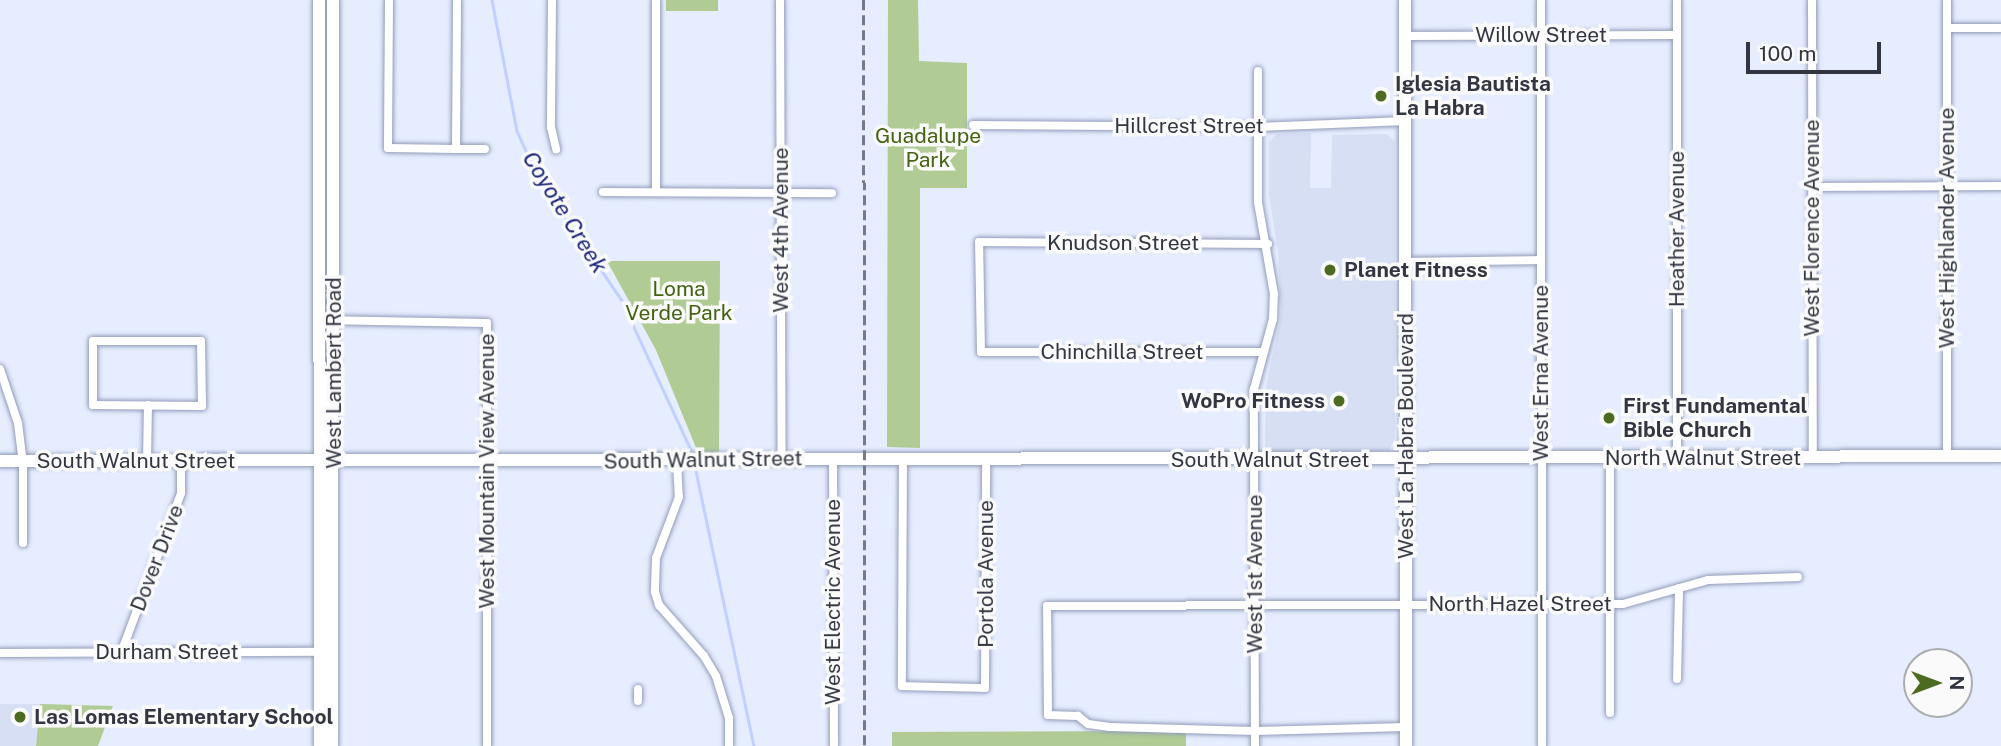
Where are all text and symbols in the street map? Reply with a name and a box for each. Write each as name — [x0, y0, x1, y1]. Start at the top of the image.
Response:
street label: Willow Street — [1475, 22, 1607, 48]
scale bar — [1749, 28, 1884, 72]
text: 100 m — [1759, 41, 1816, 66]
place label: Iglesia Bautista La Habra — [1395, 71, 1551, 121]
marker: Iglesia Bautista La Habra — [1373, 88, 1389, 104]
street label: West Highlander Avenue — [1934, 108, 1960, 348]
street label: Hillcrest Street — [1114, 113, 1264, 139]
street label: West Florence Avenue — [1799, 119, 1825, 337]
park label: Guadalupe Park — [875, 123, 981, 173]
water label: Coyote Creek — [517, 146, 613, 278]
street label: West 4th Avenue — [768, 147, 794, 313]
street label: Heather Avenue — [1664, 151, 1690, 307]
street label: Knudson Street — [1047, 230, 1199, 256]
place label: Planet Fitness — [1344, 257, 1488, 283]
marker: Planet Fitness — [1322, 262, 1338, 278]
park label: Loma Verde Park — [625, 276, 733, 326]
street label: West Lambert Road — [321, 277, 347, 469]
street label: West Erna Avenue — [1528, 285, 1554, 461]
street label: West La Habra Boulevard — [1393, 313, 1419, 559]
street label: West Mountain View Avenue — [474, 333, 500, 609]
street label: Chinchilla Street — [1040, 339, 1204, 365]
place label: WoPro Fitness — [1181, 388, 1325, 414]
marker: WoPro Fitness — [1331, 393, 1347, 409]
place label: First Fundamental Bible Church — [1623, 393, 1808, 443]
marker: First Fundamental Bible Church — [1601, 410, 1617, 426]
street label: North Walnut Street — [1605, 445, 1801, 471]
street label: South Walnut Street — [603, 446, 803, 474]
street label: South Walnut Street — [1170, 447, 1370, 473]
street label: South Walnut Street — [36, 448, 236, 474]
street label: West 1st Avenue — [1242, 495, 1268, 653]
street label: West Electric Avenue — [820, 499, 846, 705]
street label: Portola Avenue — [973, 500, 999, 648]
street label: Dover Drive — [125, 501, 189, 615]
street label: North Hazel Street — [1428, 591, 1612, 617]
street label: Durham Street — [95, 639, 239, 665]
north arrow — [1903, 648, 1973, 718]
text: N — [1946, 676, 1968, 690]
place label: Las Lomas Elementary School — [34, 704, 334, 730]
marker: Las Lomas Elementary School — [12, 709, 28, 725]

